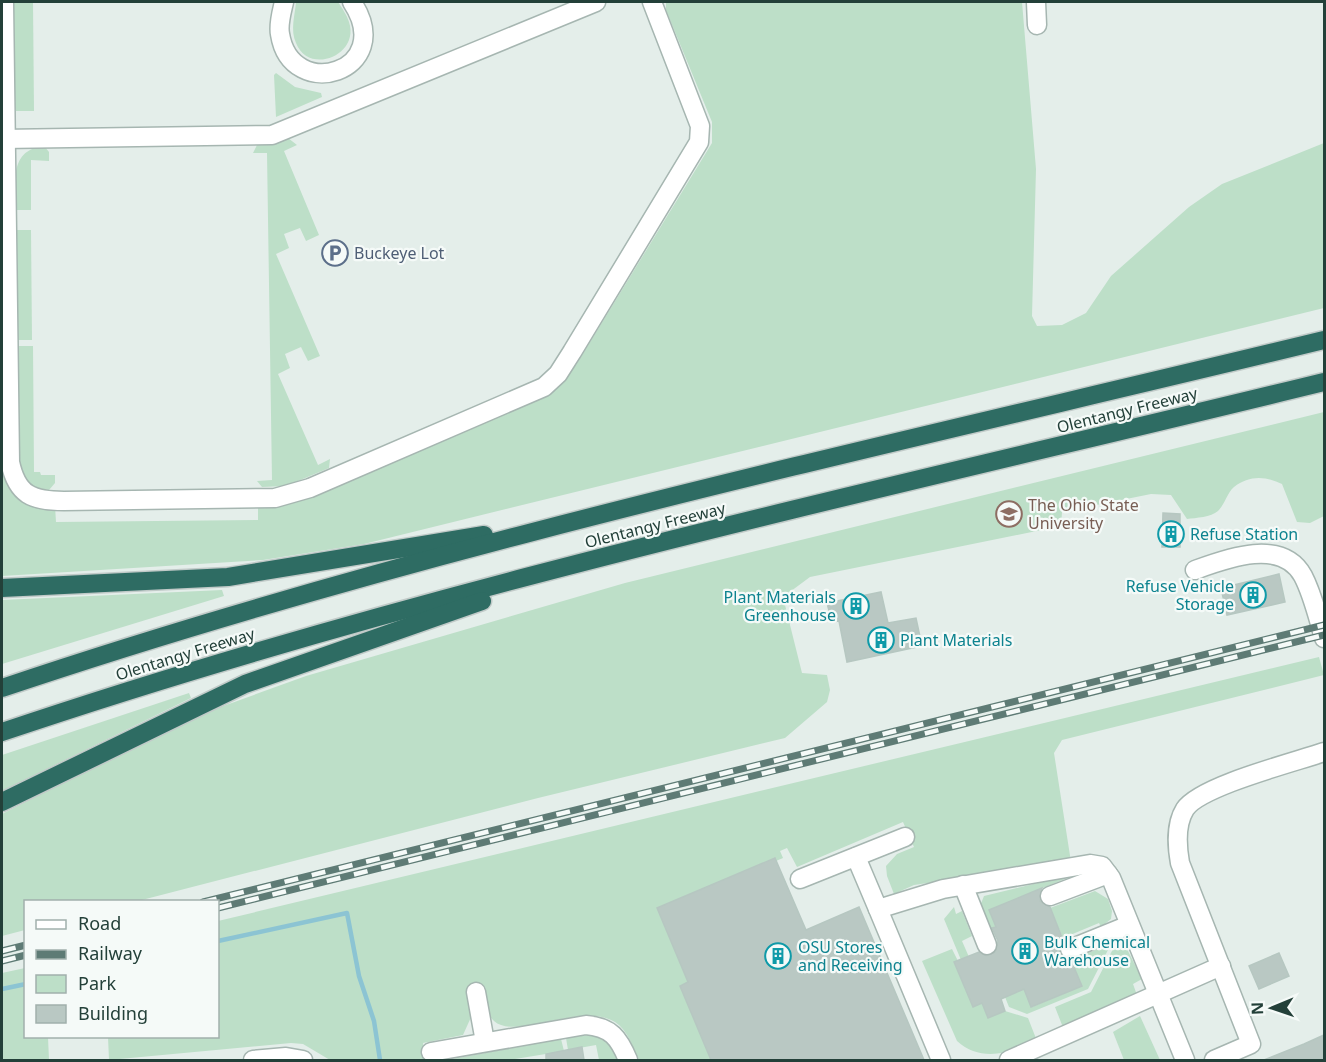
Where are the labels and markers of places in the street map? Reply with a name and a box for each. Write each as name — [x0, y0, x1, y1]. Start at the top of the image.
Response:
parking icon: Buckeye Lot — [320, 238, 350, 268]
place label: Buckeye Lot — [354, 242, 445, 264]
place label: The Ohio State University — [1028, 494, 1139, 534]
school or university icon: The Ohio State University — [994, 499, 1024, 529]
building icon: Refuse Station — [1156, 519, 1186, 549]
place label: Refuse Station — [1190, 523, 1298, 545]
place label: Refuse Vehicle Storage — [1126, 575, 1234, 615]
building icon: Refuse Vehicle Storage — [1238, 580, 1268, 610]
place label: Plant Materials Greenhouse — [724, 586, 836, 626]
building icon: Plant Materials Greenhouse — [841, 591, 871, 621]
building icon: Plant Materials — [866, 625, 896, 655]
place label: Plant Materials — [900, 629, 1012, 651]
place label: Bulk Chemical Warehouse — [1044, 931, 1150, 971]
place label: OSU Stores and Receiving — [798, 936, 903, 976]
building icon: Bulk Chemical Warehouse — [1010, 936, 1040, 966]
building icon: OSU Stores and Receiving — [763, 941, 793, 971]

